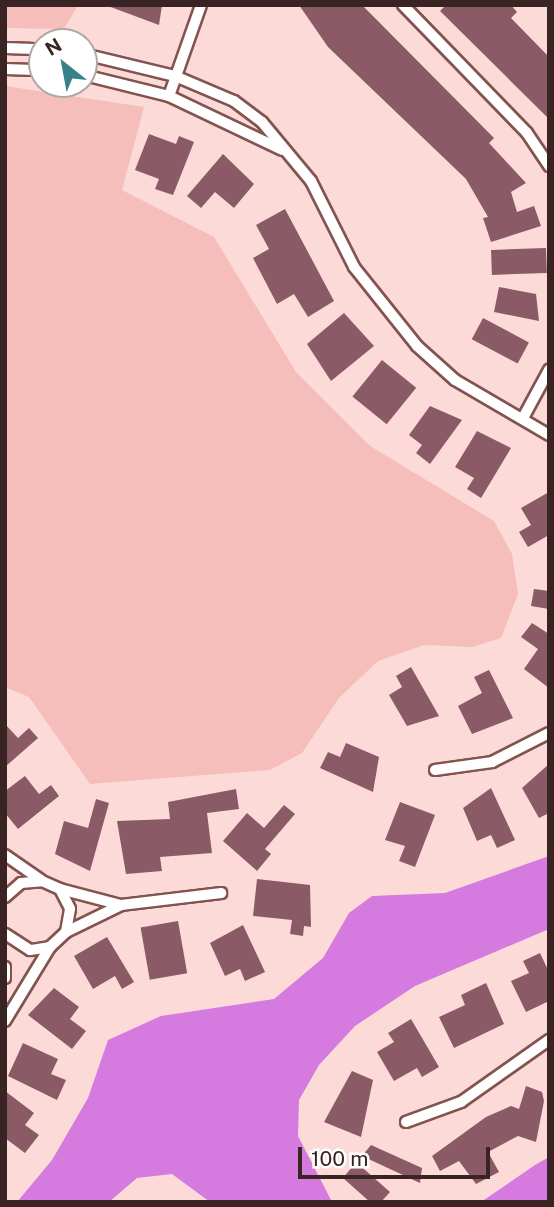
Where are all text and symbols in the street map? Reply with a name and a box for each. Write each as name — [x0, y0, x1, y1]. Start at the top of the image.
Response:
north arrow — [28, 28, 98, 98]
text: N — [41, 33, 65, 60]
scale bar — [302, 1134, 494, 1178]
text: 100 m — [311, 1146, 368, 1171]

